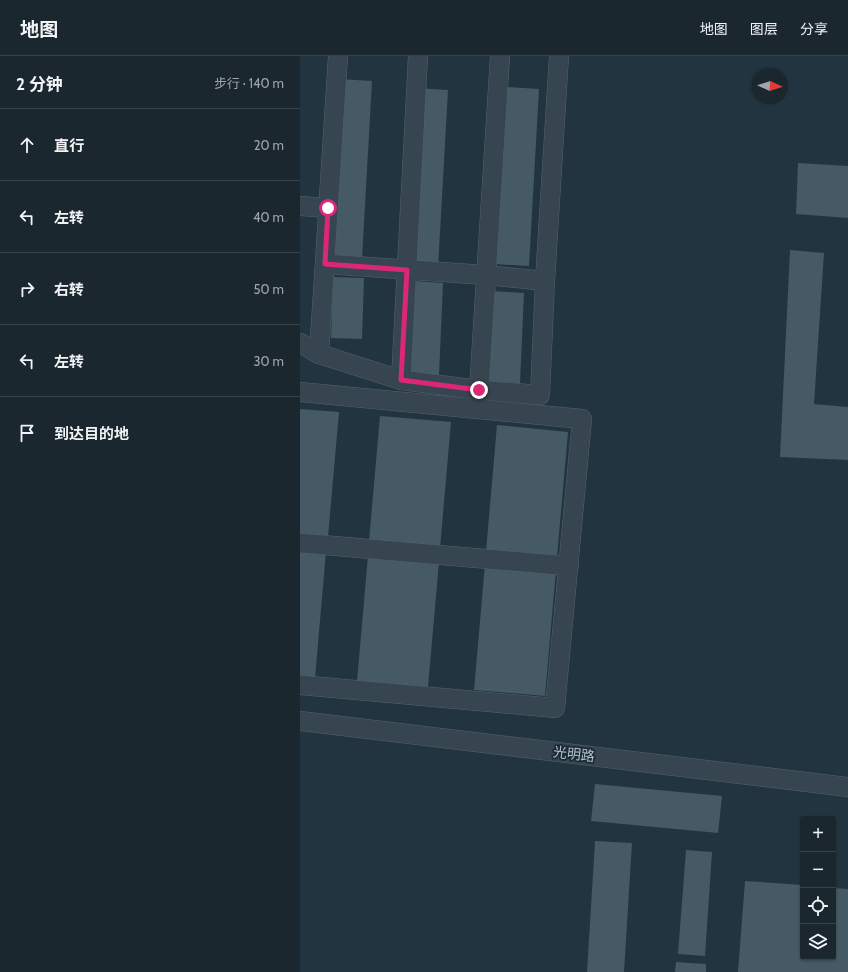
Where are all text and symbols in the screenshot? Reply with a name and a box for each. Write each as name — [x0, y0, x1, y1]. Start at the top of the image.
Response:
text: 地图 — [20, 18, 58, 41]
text: 地图 — [700, 20, 728, 38]
text: 图层 — [750, 20, 778, 38]
text: 分享 — [800, 20, 828, 38]
north arrow — [752, 68, 788, 104]
text: 2 分钟 — [16, 74, 63, 94]
text: 步行 · 140 m — [214, 75, 284, 91]
icon: ahead — [16, 134, 38, 156]
text: 直行 — [54, 137, 84, 155]
text: 20 m — [254, 137, 284, 153]
route start — [319, 199, 337, 217]
icon: left — [16, 206, 38, 228]
text: 左转 — [54, 209, 84, 227]
text: 40 m — [253, 209, 284, 225]
icon: right — [16, 278, 38, 300]
text: 右转 — [54, 281, 84, 299]
text: 50 m — [254, 281, 284, 297]
icon: left — [16, 350, 38, 372]
text: 左转 — [54, 353, 84, 371]
text: 30 m — [254, 353, 284, 369]
route end — [470, 381, 488, 399]
icon: arrive — [16, 422, 38, 444]
text: 到达目的地 — [54, 425, 129, 443]
street label: 光明路 — [552, 743, 596, 765]
map controls — [800, 816, 836, 960]
button: + — [800, 816, 836, 852]
button: − — [800, 852, 836, 888]
button: locate — [800, 888, 836, 924]
button: layers — [800, 924, 836, 960]

